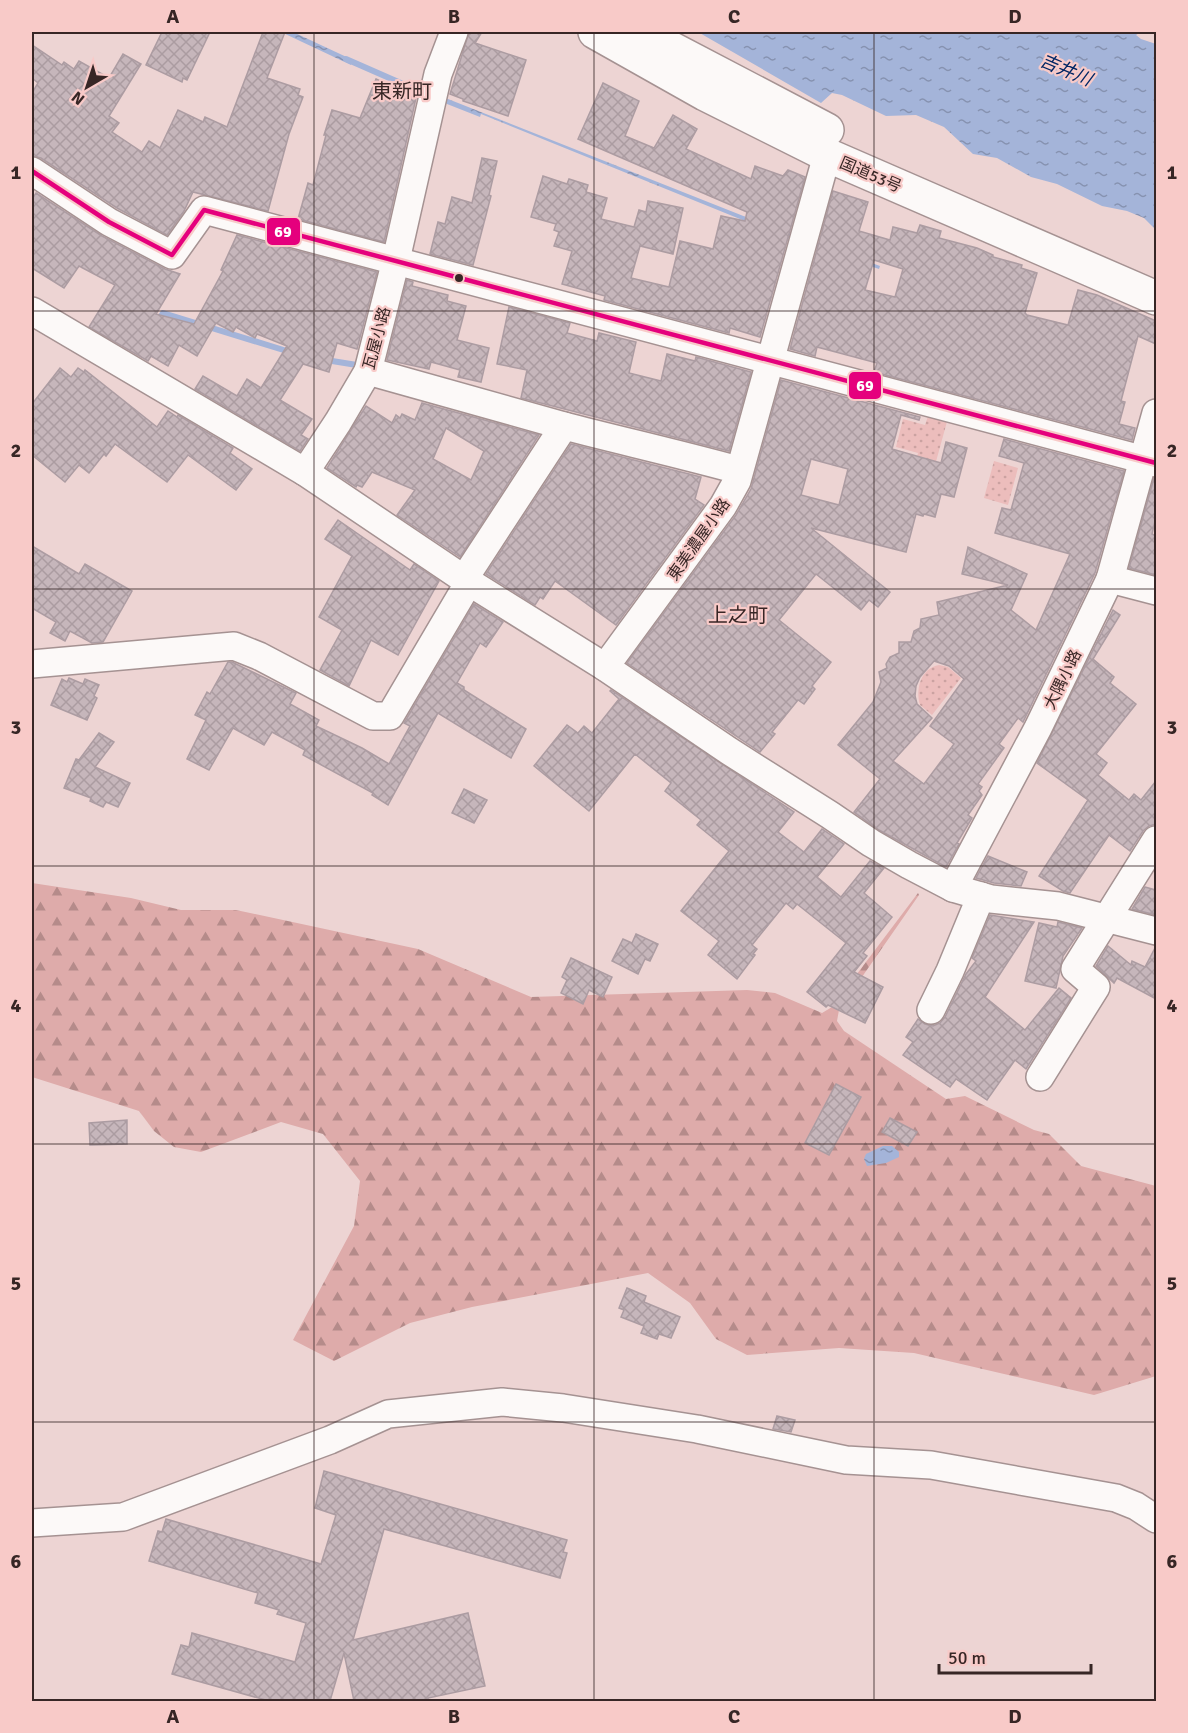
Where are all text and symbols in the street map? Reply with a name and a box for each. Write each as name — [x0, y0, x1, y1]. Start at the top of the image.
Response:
text: A — [167, 4, 180, 29]
text: B — [448, 4, 460, 29]
text: C — [728, 4, 740, 29]
text: D — [1008, 4, 1022, 29]
water label: 吉井川 — [1037, 49, 1097, 91]
north arrow — [57, 57, 117, 117]
district label: 東新町 — [372, 79, 432, 104]
text: N — [68, 87, 89, 109]
street label: 国道53号 — [837, 153, 905, 197]
text: 1 — [11, 160, 22, 185]
text: 1 — [1167, 160, 1178, 185]
line badge: 69 — [266, 217, 301, 246]
text: 69 — [274, 222, 292, 242]
unlabelled marker — [453, 272, 465, 284]
street label: 瓦屋小路 — [359, 305, 395, 372]
line badge: 69 — [848, 371, 882, 400]
text: 69 — [856, 376, 874, 396]
text: 2 — [11, 438, 21, 463]
text: 2 — [1167, 438, 1177, 463]
street label: 東美濃屋小路 — [663, 495, 735, 585]
district label: 上之町 — [708, 603, 768, 628]
street label: 大隅小路 — [1040, 646, 1086, 713]
text: 3 — [11, 715, 21, 740]
text: 3 — [1167, 715, 1177, 740]
text: 4 — [11, 993, 22, 1018]
text: 4 — [1167, 993, 1178, 1018]
text: 5 — [11, 1271, 21, 1296]
text: 5 — [1167, 1271, 1177, 1296]
text: 6 — [11, 1549, 22, 1574]
text: 6 — [1167, 1549, 1178, 1574]
scale bar — [939, 1637, 1090, 1675]
text: 50 m — [948, 1647, 986, 1669]
text: A — [167, 1704, 180, 1729]
text: B — [448, 1704, 460, 1729]
text: C — [728, 1704, 740, 1729]
text: D — [1008, 1704, 1022, 1729]

